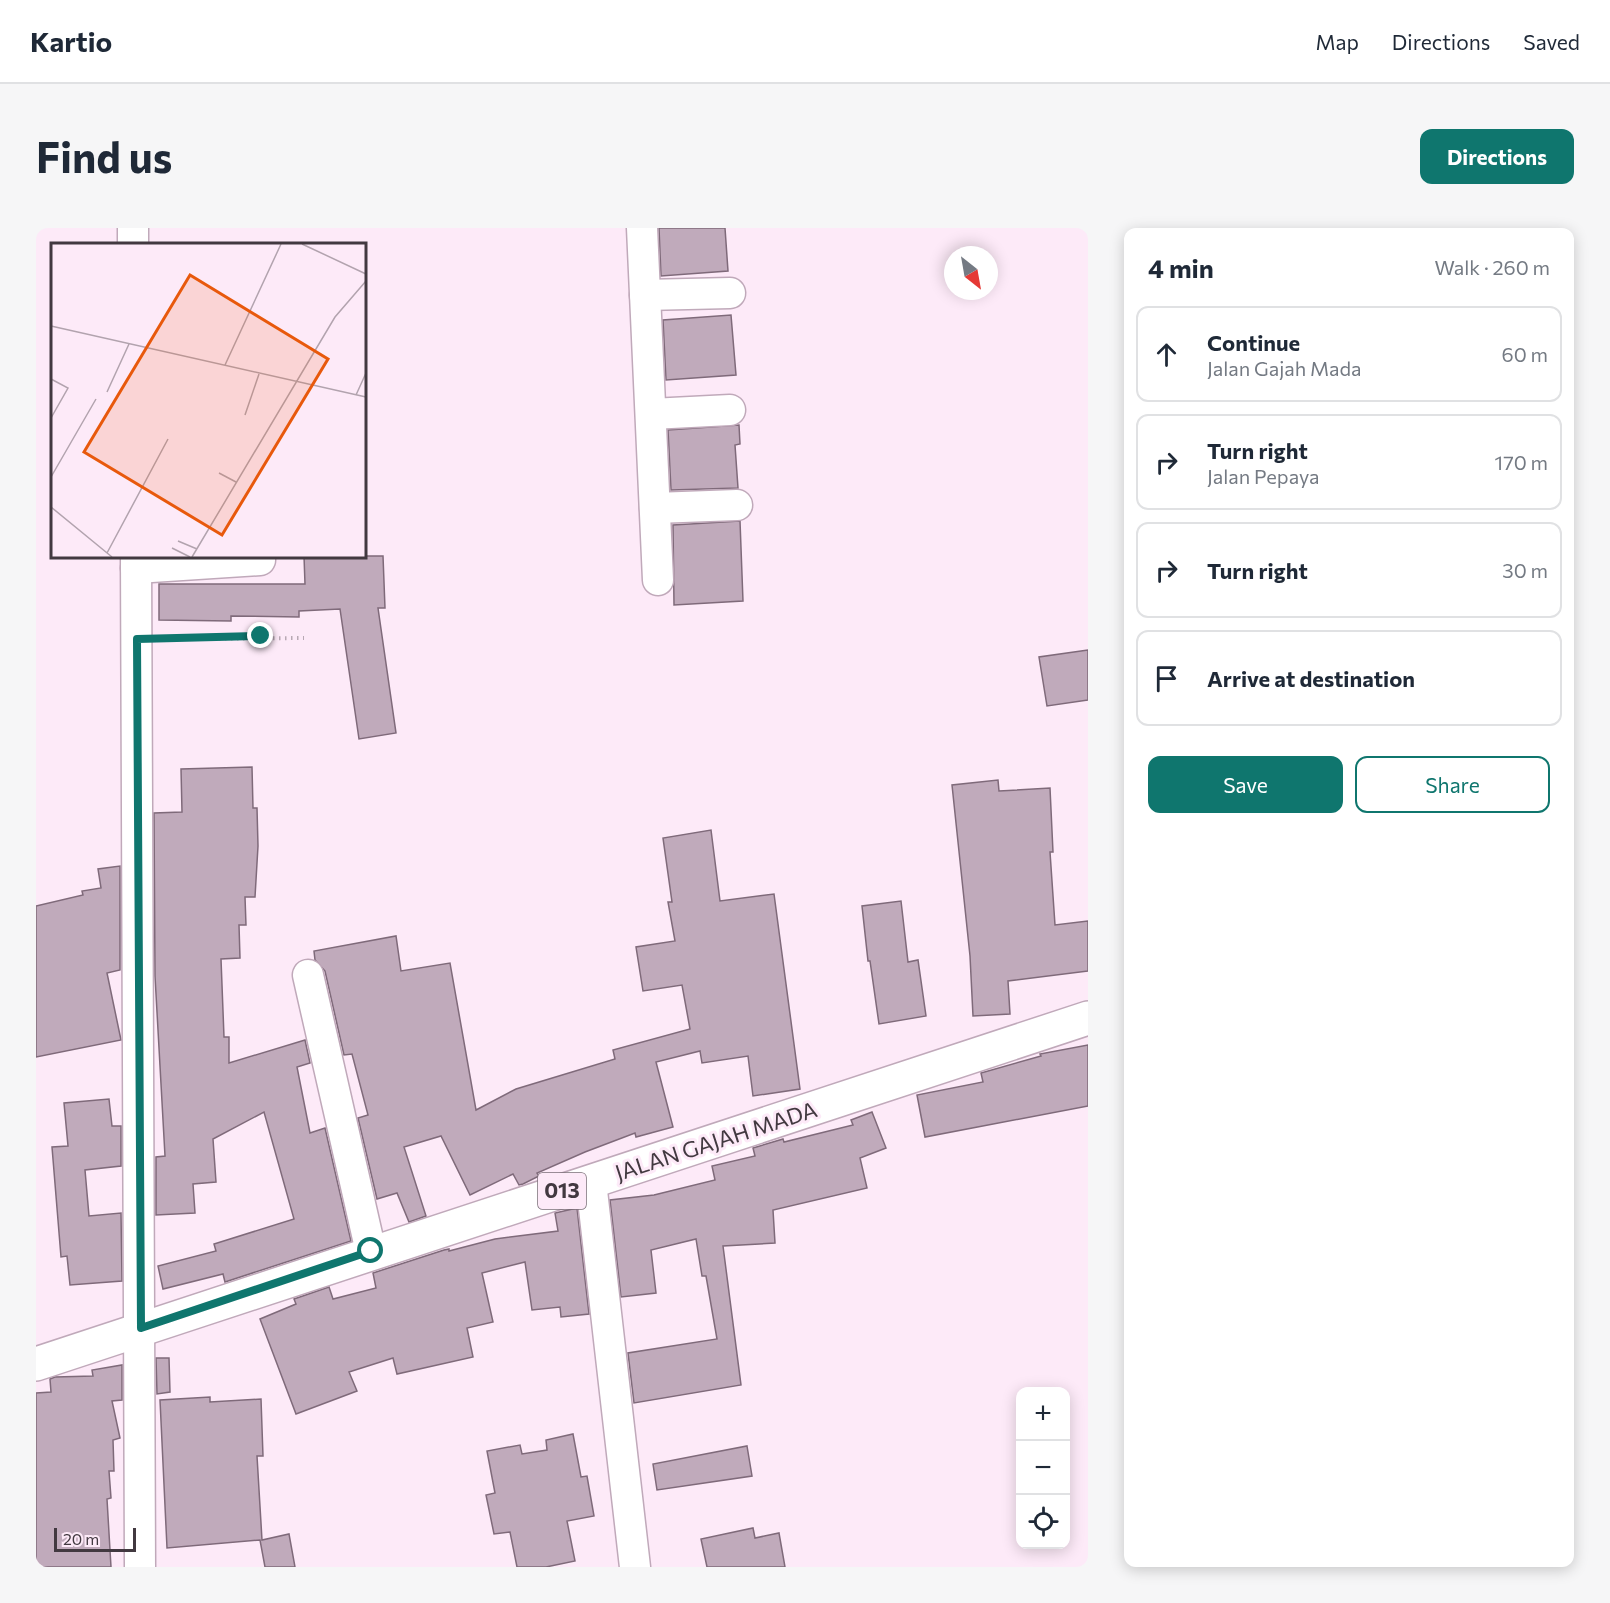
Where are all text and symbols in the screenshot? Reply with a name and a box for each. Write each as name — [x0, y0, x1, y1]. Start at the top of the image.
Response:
text: Kartio — [30, 24, 112, 58]
text: Map — [1316, 29, 1359, 54]
text: Directions — [1392, 29, 1490, 54]
text: Saved — [1523, 29, 1580, 54]
button: Directions — [1420, 129, 1574, 184]
text: Find us — [36, 130, 172, 182]
inset map — [51, 243, 366, 558]
north arrow — [944, 246, 998, 300]
text: 4 min — [1148, 252, 1214, 283]
text: Walk · 260 m — [1434, 255, 1550, 279]
text: Continue — [1207, 329, 1300, 356]
icon: ahead — [1150, 338, 1183, 371]
text: 60 m — [1502, 342, 1548, 366]
text: Jalan Gajah Mada — [1207, 356, 1362, 380]
text: Turn right — [1207, 437, 1308, 464]
icon: right — [1150, 446, 1183, 479]
text: 170 m — [1495, 450, 1548, 474]
text: Jalan Pepaya — [1207, 464, 1320, 488]
icon: right — [1150, 554, 1183, 587]
text: Turn right — [1207, 557, 1308, 584]
text: 30 m — [1502, 558, 1548, 582]
route end — [247, 622, 273, 648]
icon: arrive — [1150, 662, 1183, 695]
text: Arrive at destination — [1207, 665, 1415, 692]
button: Save — [1148, 756, 1343, 813]
button: Share — [1355, 756, 1550, 813]
street label: JALAN GAJAH MADA — [611, 1095, 820, 1186]
road number: 013 — [538, 1173, 586, 1209]
route start — [357, 1237, 383, 1263]
map controls — [1016, 1387, 1070, 1549]
button: + — [1016, 1387, 1070, 1441]
button: − — [1016, 1441, 1070, 1495]
button: locate — [1016, 1495, 1070, 1549]
scale bar — [54, 1525, 136, 1552]
text: 20 m — [63, 1529, 99, 1548]

